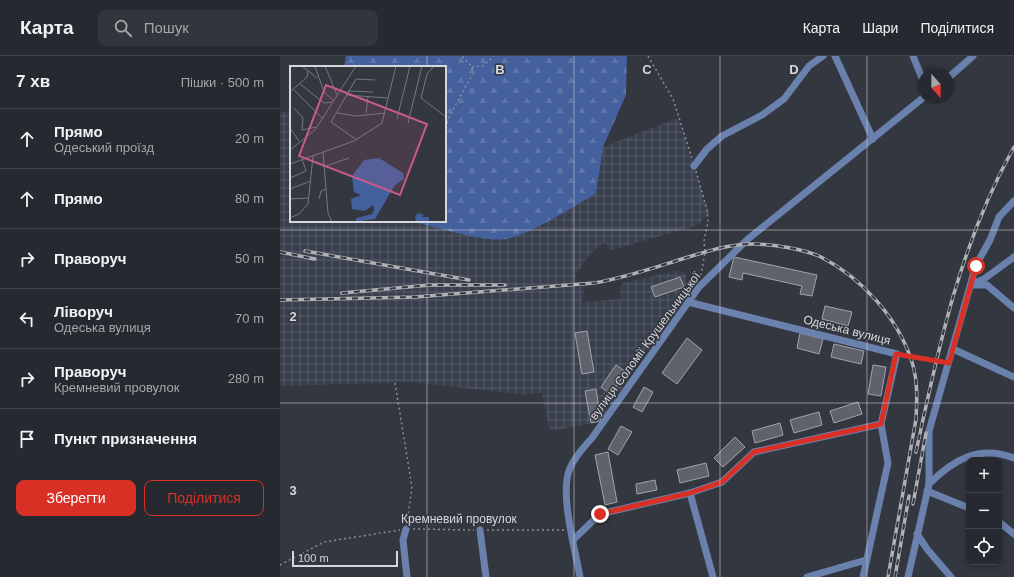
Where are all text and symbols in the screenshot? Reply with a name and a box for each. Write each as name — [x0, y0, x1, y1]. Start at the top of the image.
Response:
search box — [98, 10, 378, 46]
text: Карта — [20, 17, 74, 38]
icon: search — [112, 17, 134, 39]
text: Пошук — [144, 19, 189, 36]
text: Карта — [803, 20, 840, 36]
text: Шари — [862, 20, 898, 36]
text: Поділитися — [920, 20, 994, 36]
text: B — [495, 62, 505, 77]
text: C — [642, 62, 652, 77]
text: D — [789, 62, 799, 77]
inset map — [290, 66, 446, 222]
north arrow — [918, 68, 954, 104]
text: 7 хв — [16, 72, 50, 91]
text: Пішки · 500 m — [181, 75, 264, 90]
text: Прямо — [54, 123, 103, 140]
icon: ahead — [16, 128, 38, 150]
text: 20 m — [235, 131, 264, 146]
text: Одеський проїзд — [54, 140, 154, 155]
icon: ahead — [16, 188, 38, 210]
text: Прямо — [54, 190, 103, 207]
text: 80 m — [235, 191, 264, 206]
icon: right — [16, 248, 38, 270]
text: Праворуч — [54, 250, 127, 267]
text: 50 m — [235, 251, 264, 266]
route start — [967, 257, 985, 275]
street label: вулиця Соломії Крушельницької — [587, 269, 704, 423]
text: Ліворуч — [54, 303, 113, 320]
icon: left — [16, 308, 38, 330]
text: 2 — [289, 309, 297, 324]
text: 70 m — [235, 311, 264, 326]
street label: Одеська вулиця — [802, 312, 892, 348]
text: Одеська вулиця — [54, 320, 151, 335]
text: Праворуч — [54, 363, 127, 380]
icon: right — [16, 368, 38, 390]
text: 280 m — [228, 371, 264, 386]
text: Кремневий провулок — [54, 380, 179, 395]
icon: arrive — [16, 428, 38, 450]
text: Пункт призначення — [54, 430, 197, 447]
map controls — [966, 457, 1002, 565]
button: + — [966, 457, 1002, 493]
button: Зберегти — [16, 480, 136, 516]
button: Поділитися — [144, 480, 264, 516]
text: 3 — [289, 483, 297, 498]
button: − — [966, 493, 1002, 529]
route end — [591, 505, 609, 523]
street label: Кремневий провулок — [401, 512, 518, 526]
button: locate — [966, 529, 1002, 565]
scale bar — [292, 549, 398, 568]
text: 100 m — [298, 552, 329, 564]

